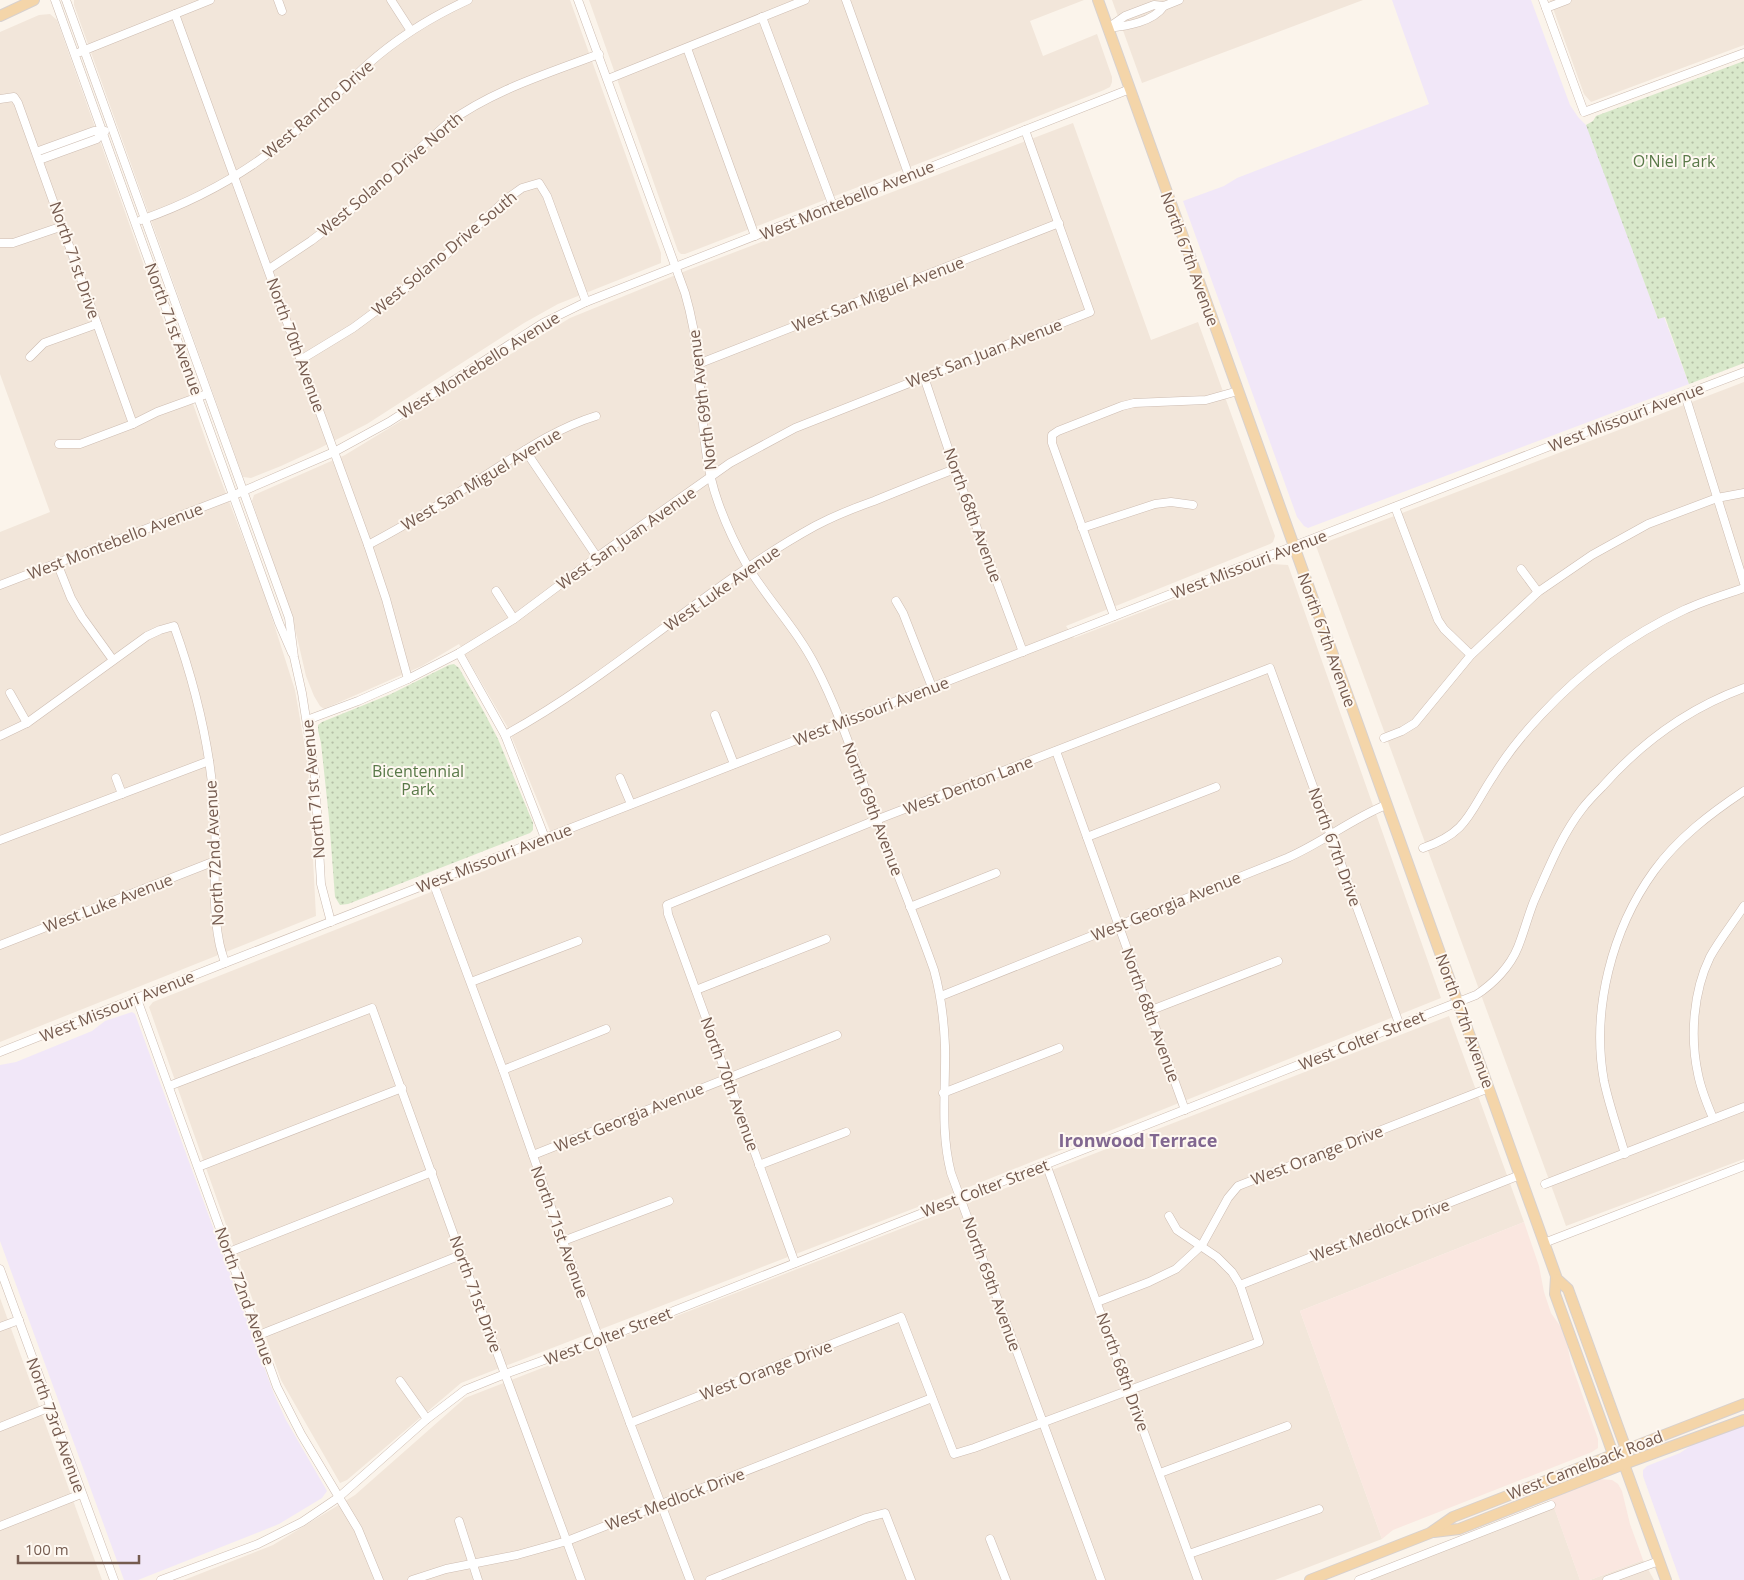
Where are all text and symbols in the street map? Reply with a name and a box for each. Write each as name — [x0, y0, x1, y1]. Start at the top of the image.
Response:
street label: West Rancho Drive — [258, 55, 378, 163]
street label: West Solano Drive North — [313, 107, 467, 241]
park label: O'Niel Park — [1633, 150, 1716, 172]
street label: West Montebello Avenue — [757, 155, 937, 245]
street label: West Solano Drive South — [367, 186, 521, 320]
street label: North 67th Avenue — [1155, 189, 1225, 329]
street label: North 71st Drive — [45, 198, 105, 322]
street label: West San Miguel Avenue — [789, 251, 967, 337]
street label: North 71st Avenue — [140, 260, 208, 398]
street label: North 70th Avenue — [261, 275, 331, 415]
street label: West Montebello Avenue — [394, 306, 564, 424]
street label: West San Juan Avenue — [903, 313, 1065, 393]
street label: North 69th Avenue — [682, 328, 722, 472]
street label: West Missouri Avenue — [1545, 377, 1707, 457]
street label: West San Miguel Avenue — [397, 423, 565, 535]
street label: North 68th Avenue — [938, 445, 1008, 585]
street label: West San Juan Avenue — [552, 482, 700, 594]
street label: West Montebello Avenue — [24, 497, 206, 585]
street label: West Missouri Avenue — [1168, 524, 1330, 604]
street label: West Luke Avenue — [660, 540, 784, 636]
street label: North 67th Avenue — [1292, 570, 1362, 710]
street label: West Missouri Avenue — [790, 671, 952, 751]
street label: North 71st Avenue — [296, 719, 330, 859]
street label: North 69th Avenue — [837, 739, 909, 879]
street label: West Denton Lane — [900, 750, 1036, 820]
park label: Bicentennial Park — [372, 760, 464, 800]
street label: North 72nd Avenue — [199, 780, 229, 926]
street label: North 67th Drive — [1303, 784, 1367, 910]
street label: West Missouri Avenue — [413, 818, 575, 898]
street label: West Georgia Avenue — [1088, 866, 1244, 946]
street label: West Luke Avenue — [40, 868, 176, 938]
street label: North 68th Avenue — [1116, 945, 1186, 1085]
street label: North 67th Avenue — [1430, 951, 1500, 1091]
street label: West Missouri Avenue — [36, 965, 198, 1047]
street label: West Colter Street — [1295, 1004, 1429, 1075]
street label: North 70th Avenue — [695, 1014, 765, 1154]
street label: West Georgia Avenue — [551, 1077, 707, 1157]
street label: West Orange Drive — [1248, 1120, 1386, 1190]
district label: Ironwood Terrace — [1058, 1128, 1218, 1152]
street label: West Colter Street — [918, 1153, 1052, 1222]
street label: North 71st Avenue — [526, 1163, 594, 1301]
street label: West Medlock Drive — [1307, 1193, 1453, 1267]
street label: North 69th Avenue — [957, 1214, 1027, 1354]
street label: North 72nd Avenue — [210, 1224, 280, 1368]
street label: North 71st Drive — [445, 1233, 507, 1355]
street label: West Colter Street — [541, 1301, 675, 1370]
street label: North 68th Drive — [1091, 1309, 1155, 1435]
street label: West Orange Drive — [697, 1335, 835, 1405]
street label: North 73rd Avenue — [21, 1354, 91, 1496]
street label: West Camelback Road — [1504, 1425, 1666, 1505]
street label: West Medlock Drive — [602, 1462, 748, 1536]
scale bar — [18, 1532, 139, 1564]
text: 100 m — [25, 1539, 69, 1559]

